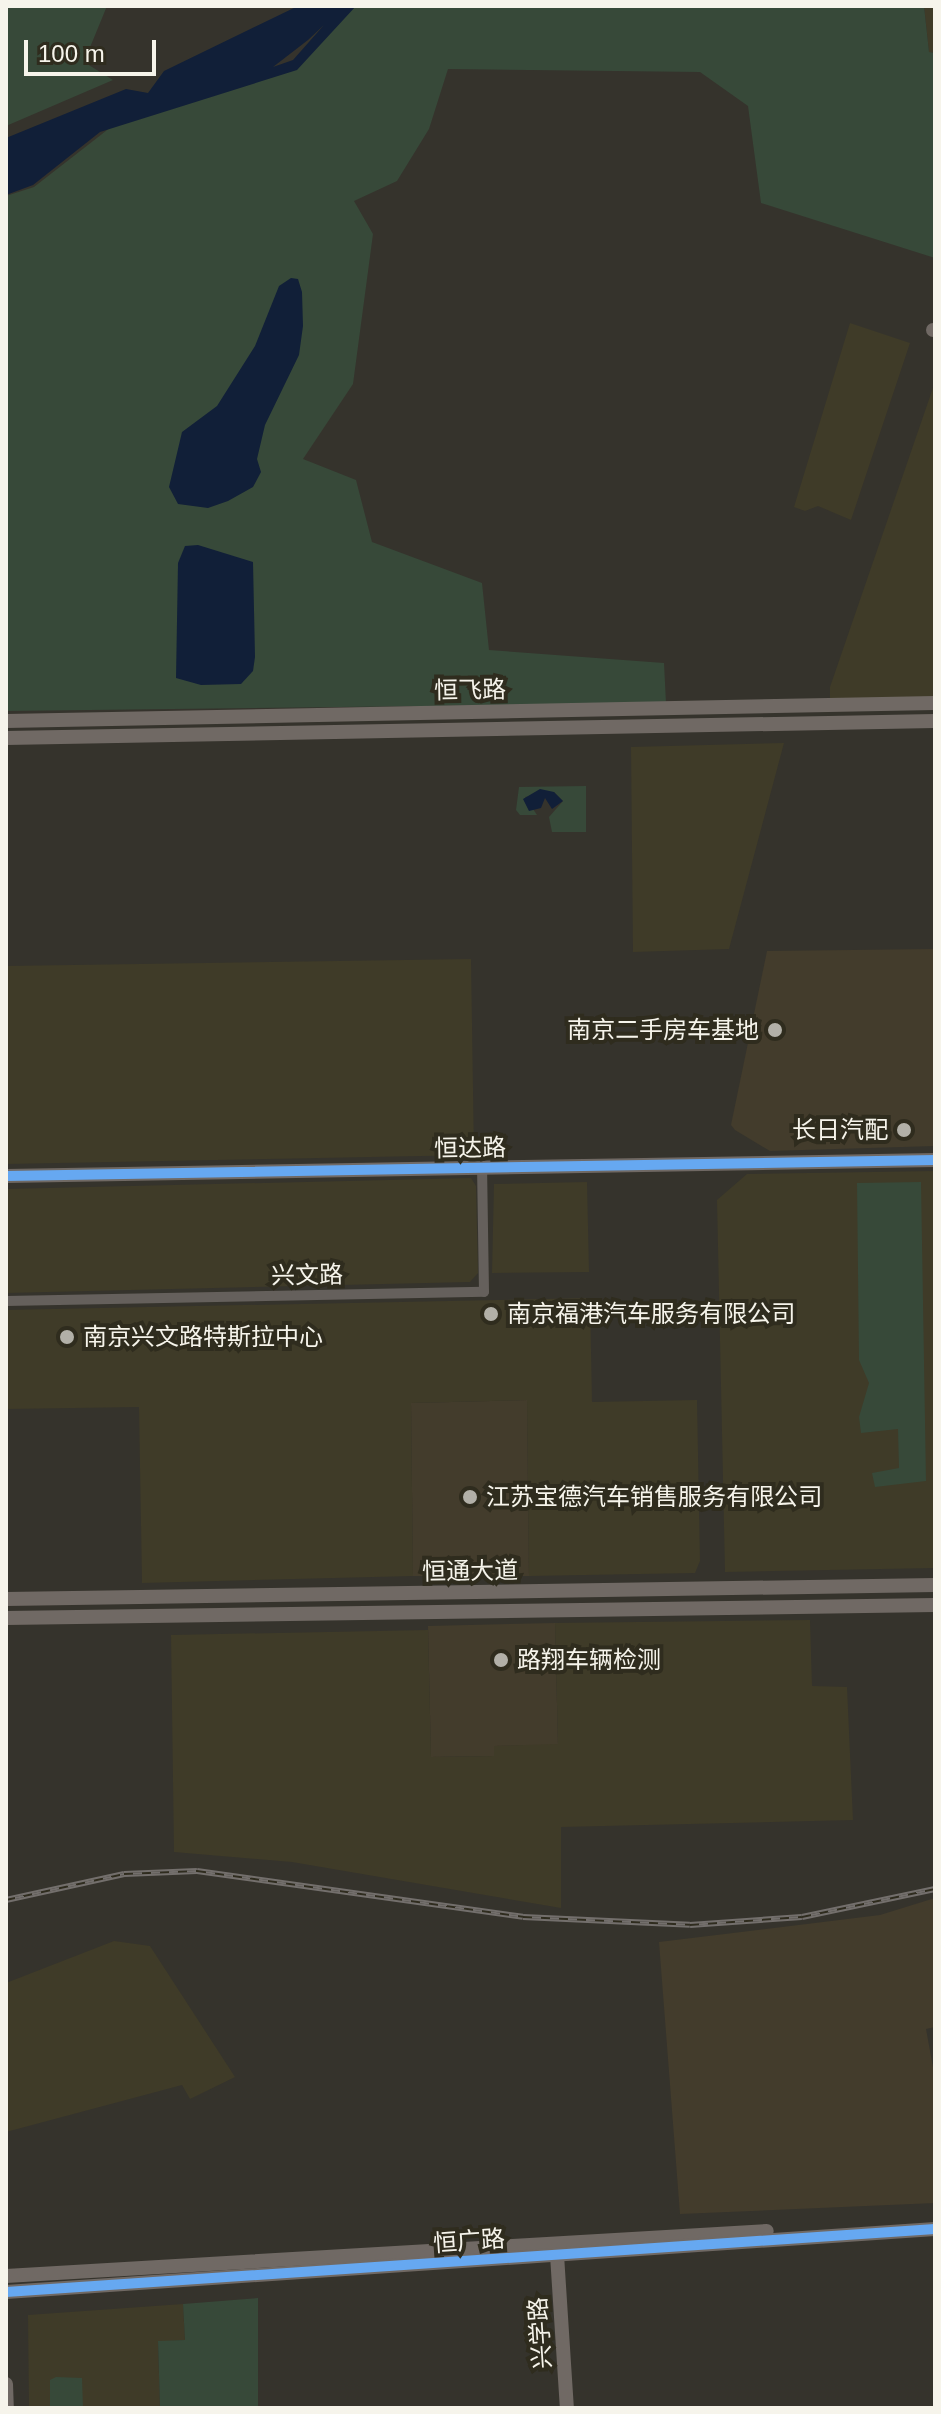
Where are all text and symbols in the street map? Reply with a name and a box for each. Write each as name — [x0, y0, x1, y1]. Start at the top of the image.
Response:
scale bar — [28, 24, 160, 74]
text: 100 m — [38, 40, 105, 67]
street label: 恒飞路 — [434, 675, 506, 705]
place label: 南京二手房车基地 — [567, 1016, 759, 1044]
marker: 南京二手房车基地 — [766, 1021, 784, 1039]
place label: 长日汽配 — [792, 1116, 888, 1144]
marker: 长日汽配 — [895, 1121, 913, 1139]
street label: 恒达路 — [434, 1133, 506, 1163]
street label: 兴文路 — [271, 1260, 343, 1290]
place label: 南京福港汽车服务有限公司 — [507, 1300, 795, 1328]
marker: 南京福港汽车服务有限公司 — [482, 1305, 500, 1323]
place label: 南京兴文路特斯拉中心 — [83, 1323, 323, 1351]
marker: 南京兴文路特斯拉中心 — [58, 1328, 76, 1346]
place label: 江苏宝德汽车销售服务有限公司 — [486, 1483, 822, 1511]
marker: 江苏宝德汽车销售服务有限公司 — [461, 1488, 479, 1506]
street label: 恒通大道 — [422, 1556, 518, 1586]
place label: 路翔车辆检测 — [517, 1646, 661, 1674]
marker: 路翔车辆检测 — [492, 1651, 510, 1669]
street label: 恒广路 — [432, 2224, 506, 2258]
street label: 兴学路 — [523, 2296, 557, 2370]

